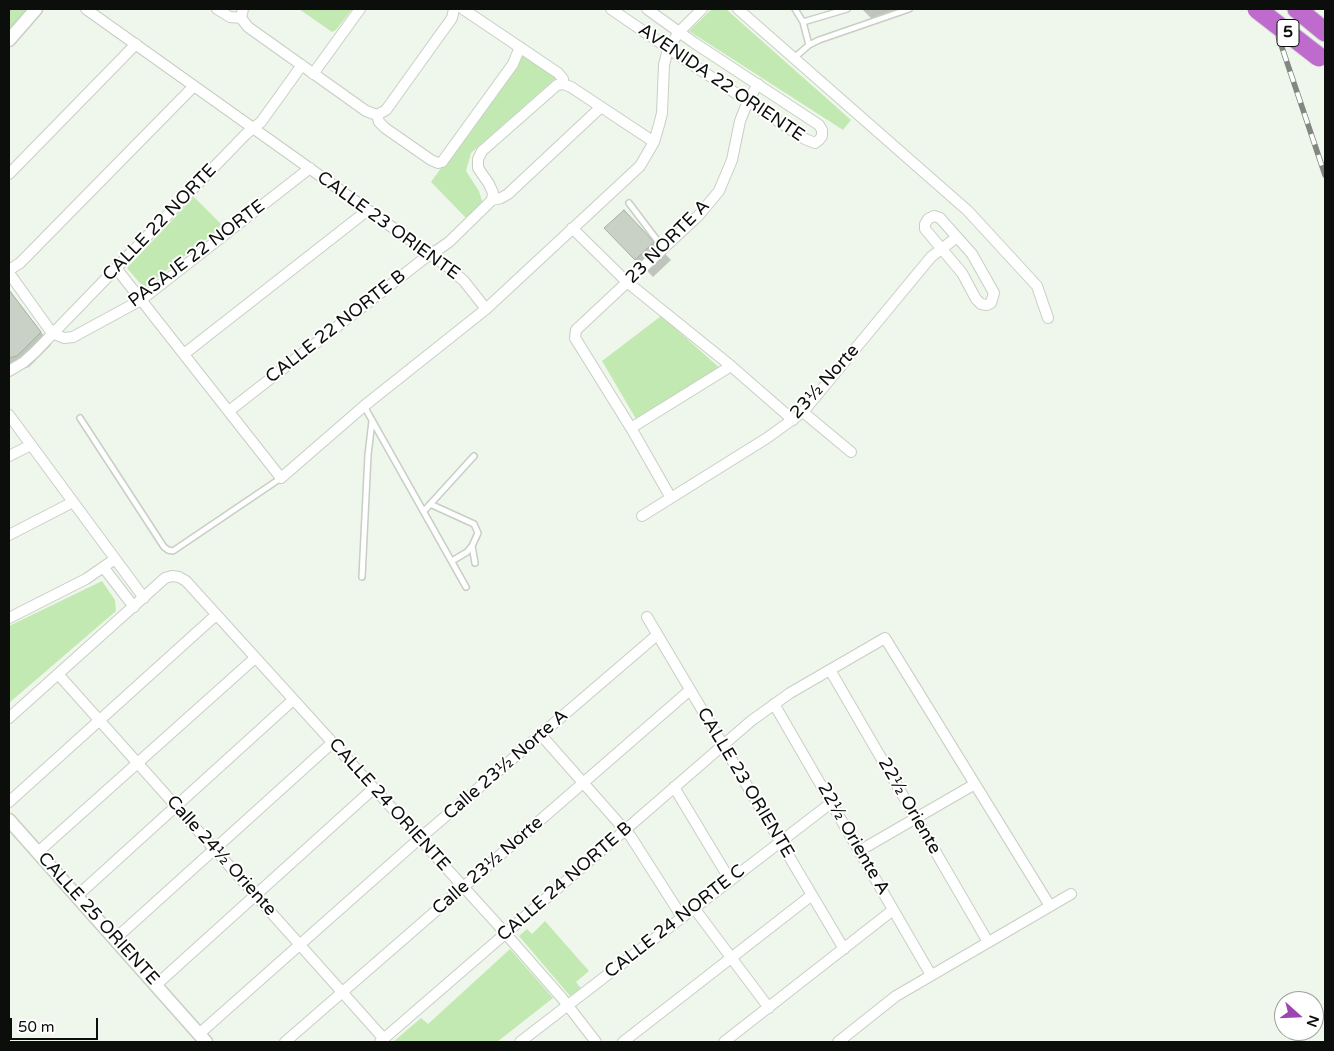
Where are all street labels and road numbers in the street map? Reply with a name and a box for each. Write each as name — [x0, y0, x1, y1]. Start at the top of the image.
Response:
street label: AVENIDA 22 ORIENTE — [634, 19, 808, 147]
road number: 5 — [1277, 19, 1299, 46]
street label: CALLE 22 NORTE — [99, 160, 221, 286]
street label: CALLE 23 ORIENTE — [312, 167, 464, 285]
street label: PASAJE 22 NORTE — [124, 196, 270, 312]
street label: 23 NORTE A — [622, 196, 714, 288]
street label: CALLE 22 NORTE B — [262, 266, 410, 388]
street label: 23½ Norte — [786, 340, 864, 424]
street label: CALLE 23 ORIENTE — [692, 704, 798, 862]
street label: Calle 23½ Norte A — [439, 705, 573, 825]
street label: CALLE 24 ORIENTE — [324, 734, 454, 876]
street label: 22½ Oriente — [873, 754, 945, 858]
street label: 22½ Oriente A — [812, 779, 894, 899]
street label: Calle 24½ Oriente — [161, 791, 281, 921]
street label: Calle 23½ Norte — [428, 812, 548, 920]
street label: CALLE 24 NORTE B — [493, 818, 637, 946]
street label: CALLE 25 ORIENTE — [33, 848, 163, 990]
street label: CALLE 24 NORTE C — [601, 861, 749, 983]

